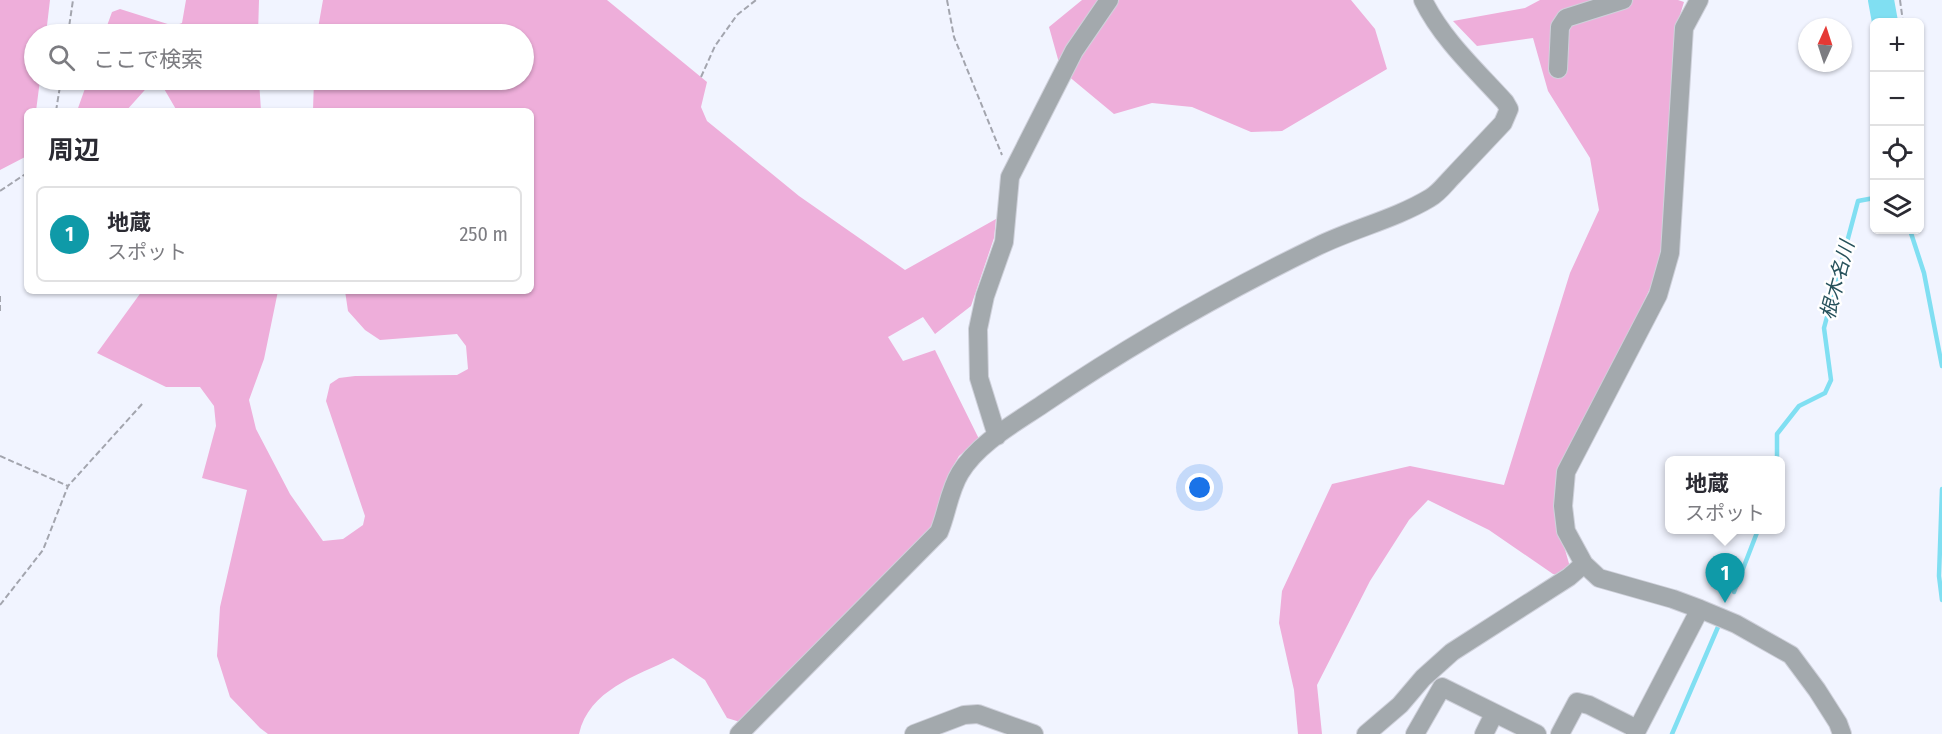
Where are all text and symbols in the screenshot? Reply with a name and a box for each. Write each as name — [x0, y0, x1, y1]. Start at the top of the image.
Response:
north arrow — [1798, 18, 1852, 72]
map controls — [1870, 18, 1924, 234]
button: + — [1870, 18, 1924, 72]
search box — [24, 24, 534, 90]
icon: search — [45, 41, 78, 74]
text: ここで検索 — [93, 46, 203, 73]
button: − — [1870, 72, 1924, 126]
button: locate — [1870, 126, 1924, 180]
text: 周辺 — [48, 135, 100, 166]
button: layers — [1870, 180, 1924, 234]
text: 地蔵 — [107, 209, 151, 236]
text: 1 — [65, 222, 74, 246]
text: 250 m — [460, 222, 508, 246]
water label: 根木名川 — [1815, 236, 1859, 322]
text: スポット — [107, 240, 187, 264]
popup — [1665, 456, 1785, 534]
text: 地蔵 — [1685, 470, 1729, 497]
your location — [1185, 473, 1214, 502]
text: スポット — [1685, 501, 1765, 525]
pin: 1 — [1706, 554, 1744, 603]

